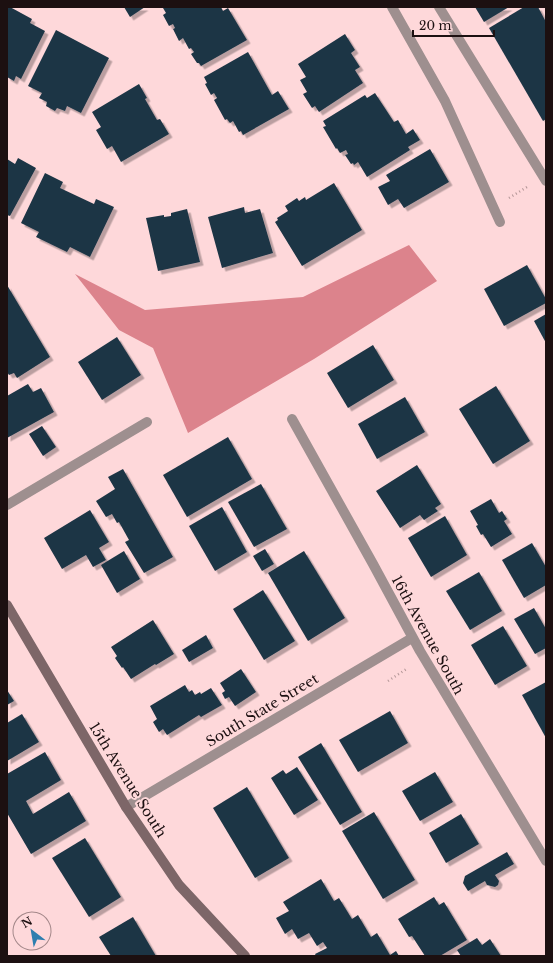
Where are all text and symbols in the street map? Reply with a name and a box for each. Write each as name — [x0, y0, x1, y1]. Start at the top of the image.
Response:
scale bar — [413, 12, 494, 38]
text: 20 m — [419, 18, 451, 33]
street label: 16th Avenue South — [388, 572, 468, 698]
street label: South State Street — [203, 669, 322, 751]
street label: 15th Avenue South — [85, 719, 171, 841]
north arrow — [12, 911, 52, 951]
text: N — [19, 913, 35, 931]

